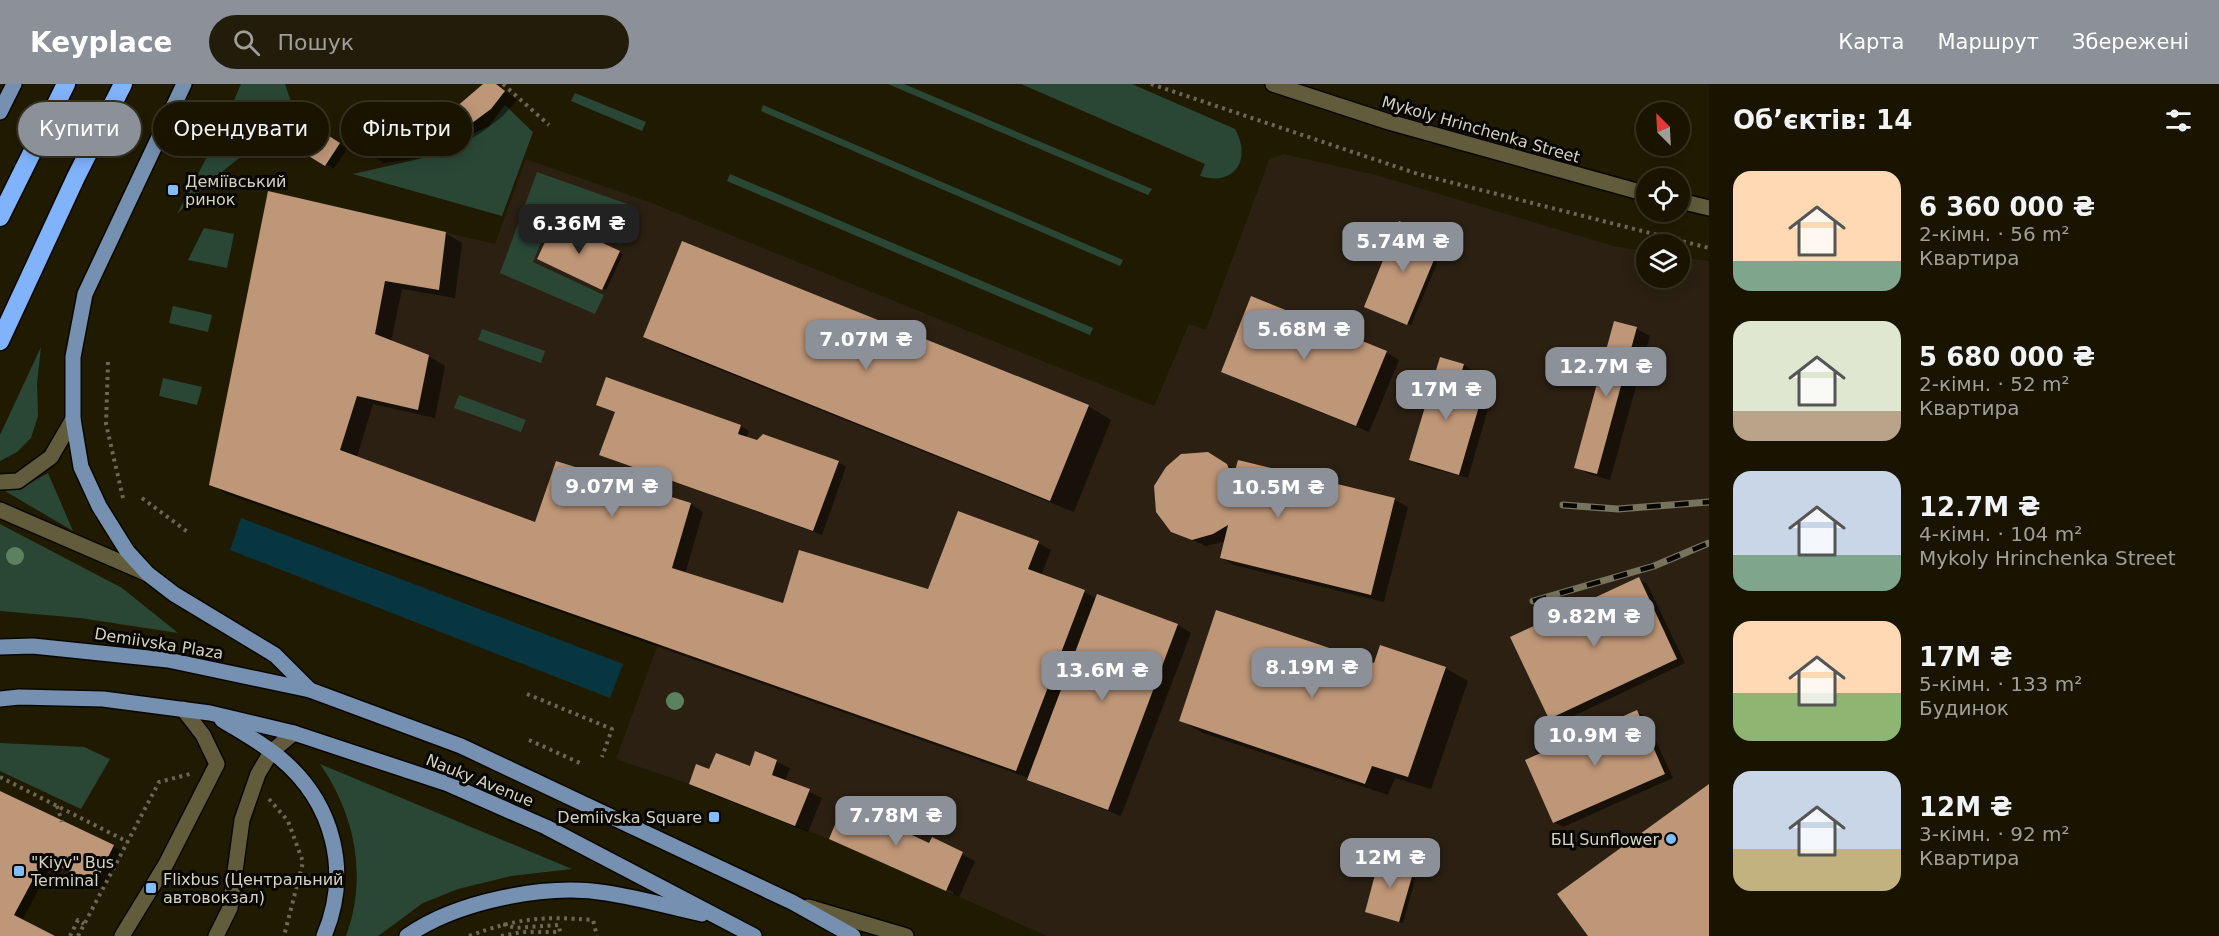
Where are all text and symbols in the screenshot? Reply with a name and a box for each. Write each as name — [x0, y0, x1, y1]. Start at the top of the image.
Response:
search box — [209, 15, 629, 69]
text: Keyplace — [30, 26, 173, 59]
icon: search — [230, 26, 263, 59]
text: Пошук — [278, 30, 354, 55]
text: Карта — [1838, 30, 1904, 54]
text: Маршрут — [1937, 30, 2039, 54]
text: Збережені — [2072, 30, 2189, 54]
street label: Mykoly Hrinchenka Street — [1380, 92, 1582, 167]
chip: Купити — [18, 102, 141, 156]
chip: Орендувати — [153, 102, 329, 156]
chip: Фільтри — [341, 102, 472, 156]
north arrow — [1636, 102, 1690, 156]
map controls — [1636, 102, 1690, 288]
icon: filters — [2162, 104, 2195, 137]
text: Об’єктів: 14 — [1733, 105, 1912, 135]
button: locate — [1636, 168, 1690, 222]
place label: Деміївський ринок — [185, 172, 286, 209]
marker: Деміївський ринок — [166, 183, 180, 197]
text: 6 360 000 ₴ — [1919, 192, 2095, 222]
icon: home — [1781, 195, 1853, 267]
pin: 6.36M ₴ — [524, 204, 634, 255]
text: 6.36M ₴ — [532, 211, 626, 235]
pin: 5.74M ₴ — [1348, 222, 1458, 273]
text: 2-кімн. · 56 m² — [1919, 222, 2069, 246]
text: 5.74M ₴ — [1356, 229, 1450, 253]
button: layers — [1636, 234, 1690, 288]
text: Квартира — [1919, 246, 2020, 270]
pin: 5.68M ₴ — [1249, 310, 1359, 361]
text: 5.68M ₴ — [1257, 317, 1351, 341]
pin: 7.07M ₴ — [811, 320, 921, 371]
text: 7.07M ₴ — [819, 327, 913, 351]
text: 5 680 000 ₴ — [1919, 342, 2095, 372]
icon: home — [1781, 345, 1853, 417]
pin: 12.7M ₴ — [1551, 347, 1661, 398]
text: 12.7M ₴ — [1559, 354, 1653, 378]
pin: 17M ₴ — [1404, 370, 1488, 421]
text: 2-кімн. · 52 m² — [1919, 372, 2069, 396]
text: 17M ₴ — [1410, 377, 1482, 401]
text: Квартира — [1919, 396, 2020, 420]
pin: 9.07M ₴ — [557, 467, 667, 518]
pin: 10.5M ₴ — [1223, 468, 1333, 519]
text: 9.07M ₴ — [565, 474, 659, 498]
text: 10.5M ₴ — [1231, 475, 1325, 499]
text: 12.7M ₴ — [1919, 492, 2040, 522]
icon: home — [1781, 495, 1853, 567]
text: 4-кімн. · 104 m² — [1919, 522, 2082, 546]
text: Mykoly Hrinchenka Street — [1919, 546, 2176, 570]
pin: 9.82M ₴ — [1539, 597, 1649, 648]
text: 9.82M ₴ — [1547, 604, 1641, 628]
street label: Demiivska Plaza — [93, 624, 225, 663]
text: 17M ₴ — [1919, 642, 2012, 672]
icon: home — [1781, 645, 1853, 717]
pin: 8.19M ₴ — [1257, 648, 1367, 699]
pin: 13.6M ₴ — [1047, 651, 1157, 702]
text: 8.19M ₴ — [1265, 655, 1359, 679]
text: 13.6M ₴ — [1055, 658, 1149, 682]
text: 5-кімн. · 133 m² — [1919, 672, 2082, 696]
text: Будинок — [1919, 696, 2009, 720]
pin: 10.9M ₴ — [1540, 716, 1650, 767]
text: 10.9M ₴ — [1548, 723, 1642, 747]
street label: Nauky Avenue — [423, 750, 537, 811]
text: 12M ₴ — [1919, 792, 2012, 822]
icon: home — [1781, 795, 1853, 867]
pin: 7.78M ₴ — [841, 796, 951, 847]
text: 7.78M ₴ — [849, 803, 943, 827]
place label: Demiivska Square — [557, 808, 702, 827]
marker: Demiivska Square — [707, 810, 721, 824]
text: 3-кімн. · 92 m² — [1919, 822, 2069, 846]
place label: БЦ Sunflower — [1551, 830, 1659, 849]
marker: БЦ Sunflower — [1664, 832, 1678, 846]
pin: 12M ₴ — [1348, 838, 1432, 889]
text: 12M ₴ — [1354, 845, 1426, 869]
text: Квартира — [1919, 846, 2020, 870]
place label: "Kiyv" Bus Terminal — [30, 853, 114, 890]
marker: "Kiyv" Bus Terminal — [12, 864, 26, 878]
place label: Flixbus (Центральний автовокзал) — [163, 870, 343, 907]
marker: Flixbus (Центральний автовокзал) — [144, 881, 158, 895]

